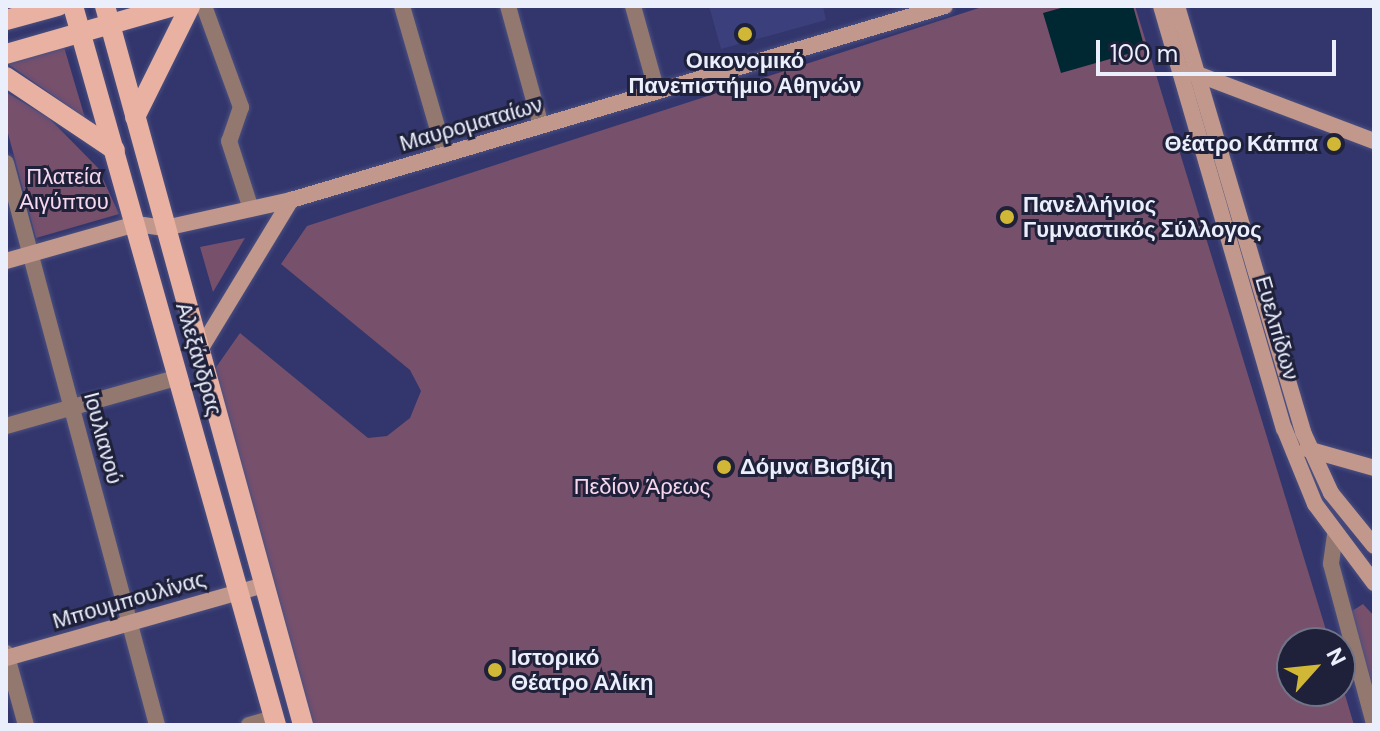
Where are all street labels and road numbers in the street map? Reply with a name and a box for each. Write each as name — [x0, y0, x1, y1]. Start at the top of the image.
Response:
street label: Μαυροματαίων — [397, 91, 545, 157]
street label: Ευελπίδων — [1250, 273, 1304, 383]
street label: Αλεξάνδρας — [170, 299, 228, 419]
street label: Ιουλιανού — [78, 389, 128, 487]
street label: Μπουμπουλίνας — [49, 566, 209, 634]

